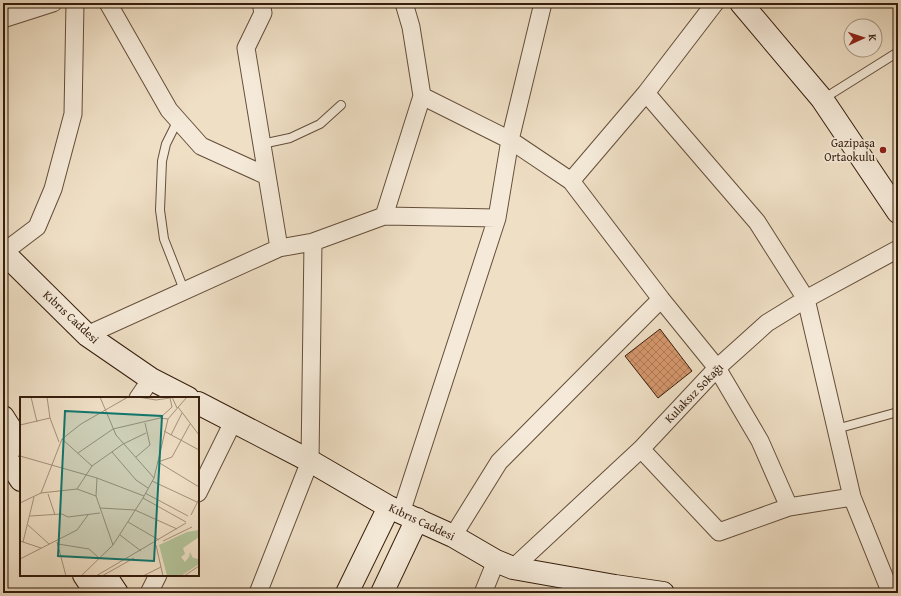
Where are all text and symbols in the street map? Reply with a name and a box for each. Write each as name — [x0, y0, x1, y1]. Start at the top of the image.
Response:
north arrow — [843, 18, 883, 58]
text: K — [865, 34, 881, 41]
place label: Gazipaşa Ortaokulu — [824, 134, 876, 165]
marker: Gazipaşa Ortaokulu — [878, 145, 888, 155]
street label: Kıbrıs Caddesi — [40, 286, 104, 348]
street label: Kulaksız Sokağı — [660, 358, 727, 427]
inset map — [20, 397, 199, 576]
street label: Kıbrıs Caddesi — [386, 499, 459, 545]

